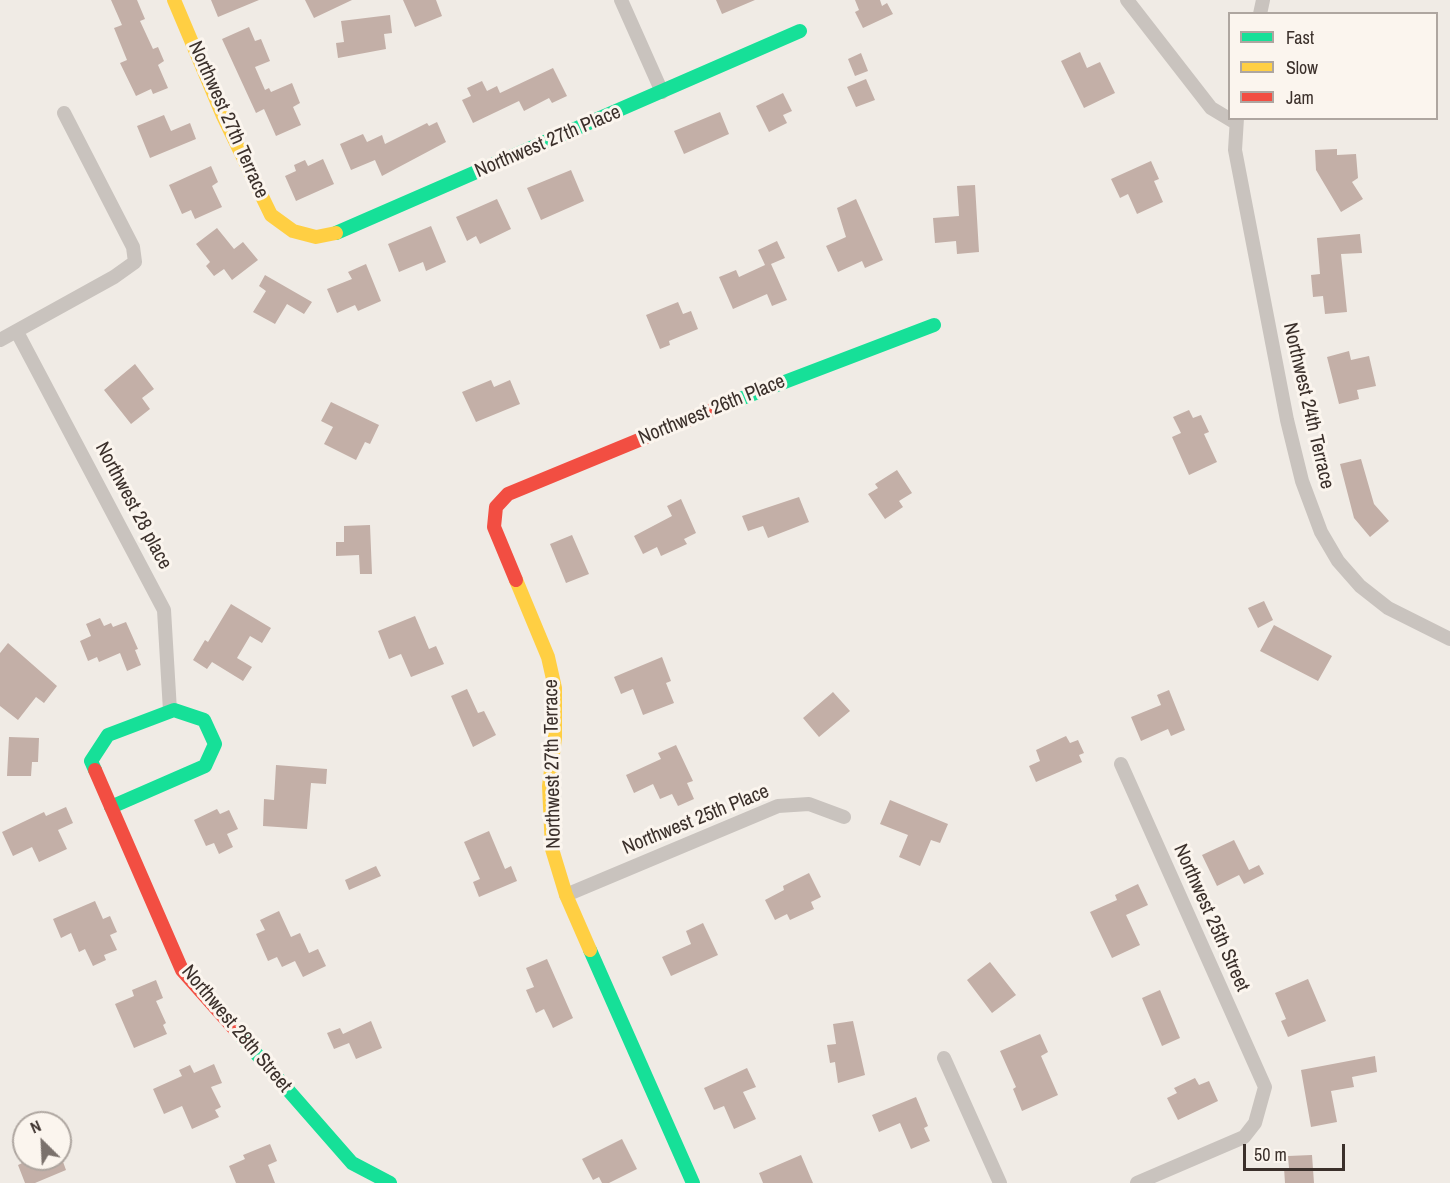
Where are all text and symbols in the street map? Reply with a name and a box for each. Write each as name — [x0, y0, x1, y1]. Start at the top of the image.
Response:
legend — [1228, 12, 1438, 120]
text: Fast — [1286, 25, 1314, 50]
street label: Northwest 27th Terrace — [183, 38, 273, 202]
text: Slow — [1286, 55, 1318, 80]
text: Jam — [1286, 85, 1314, 110]
street label: Northwest 27th Place — [472, 101, 624, 183]
street label: Northwest 24th Terrace — [1277, 321, 1339, 491]
street label: Northwest 26th Place — [635, 370, 789, 450]
street label: Northwest 28 place — [89, 438, 177, 574]
street label: Northwest 27th Terrace — [540, 679, 566, 849]
street label: Northwest 25th Place — [619, 780, 773, 860]
street label: Northwest 25th Street — [1168, 841, 1254, 995]
street label: Northwest 28th Street — [176, 961, 296, 1097]
north arrow — [12, 1111, 72, 1171]
text: N — [27, 1114, 44, 1138]
scale bar — [1246, 1132, 1348, 1170]
text: 50 m — [1254, 1142, 1287, 1167]

